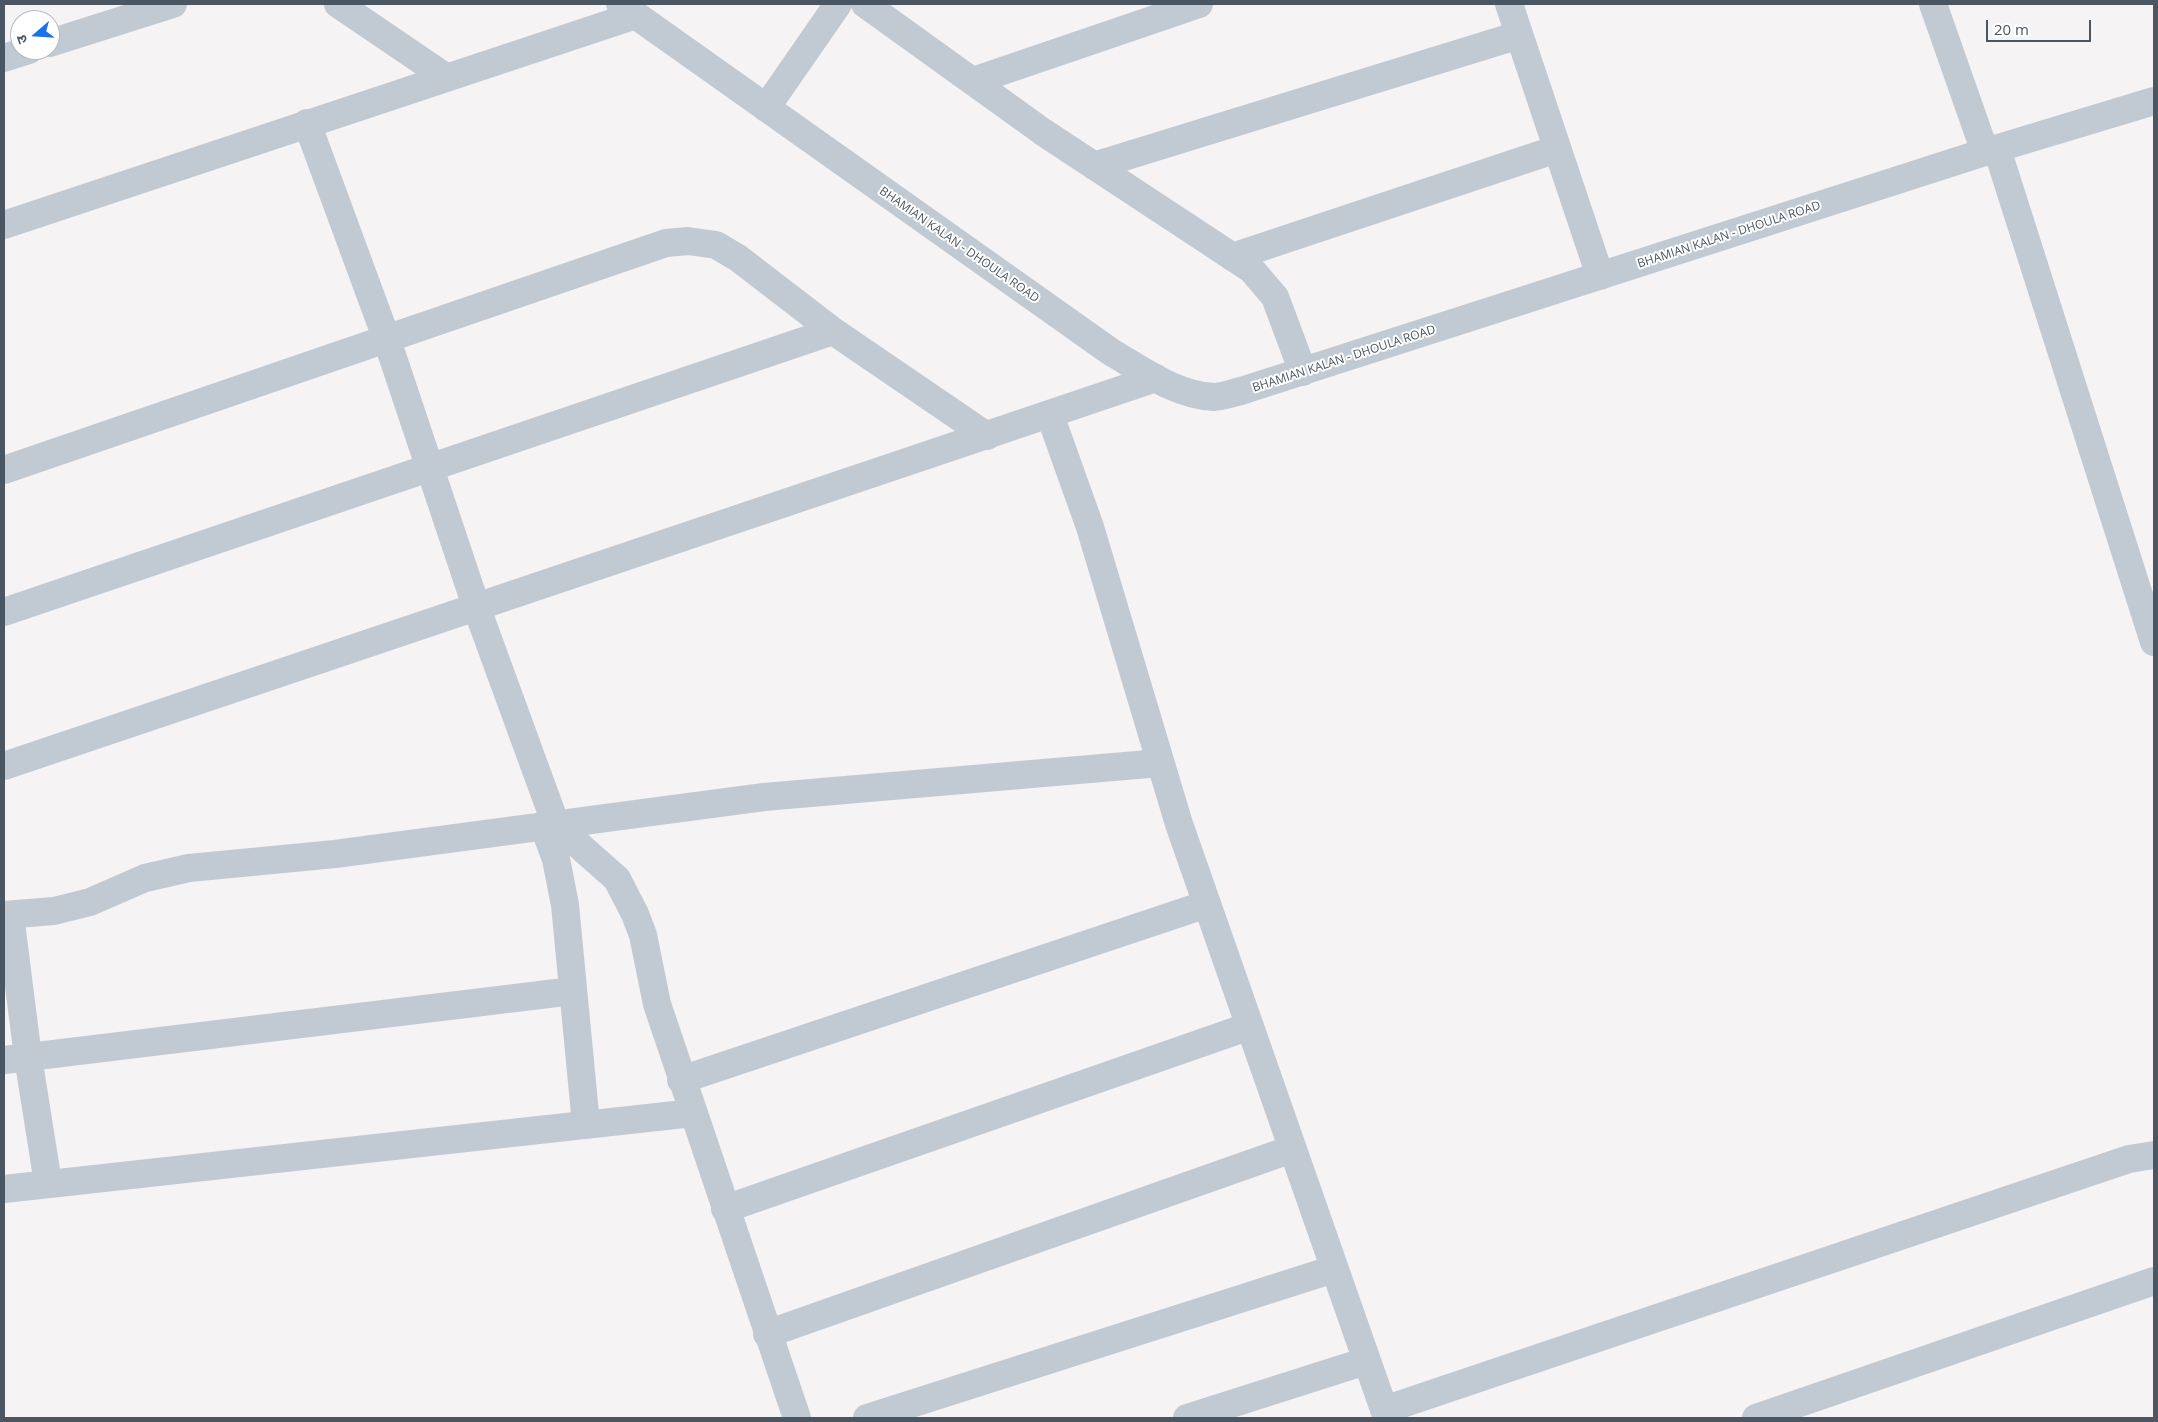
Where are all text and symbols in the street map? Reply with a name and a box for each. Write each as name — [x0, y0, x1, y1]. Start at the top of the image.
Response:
north arrow — [10, 10, 60, 60]
scale bar — [1988, 10, 2093, 42]
text: 20 m — [1994, 19, 2029, 39]
text: उ — [11, 33, 32, 47]
street label: BHAMIAN KALAN - DHOULA ROAD — [876, 184, 1042, 306]
street label: BHAMIAN KALAN - DHOULA ROAD — [1636, 199, 1822, 271]
street label: BHAMIAN KALAN - DHOULA ROAD — [1251, 323, 1437, 395]

